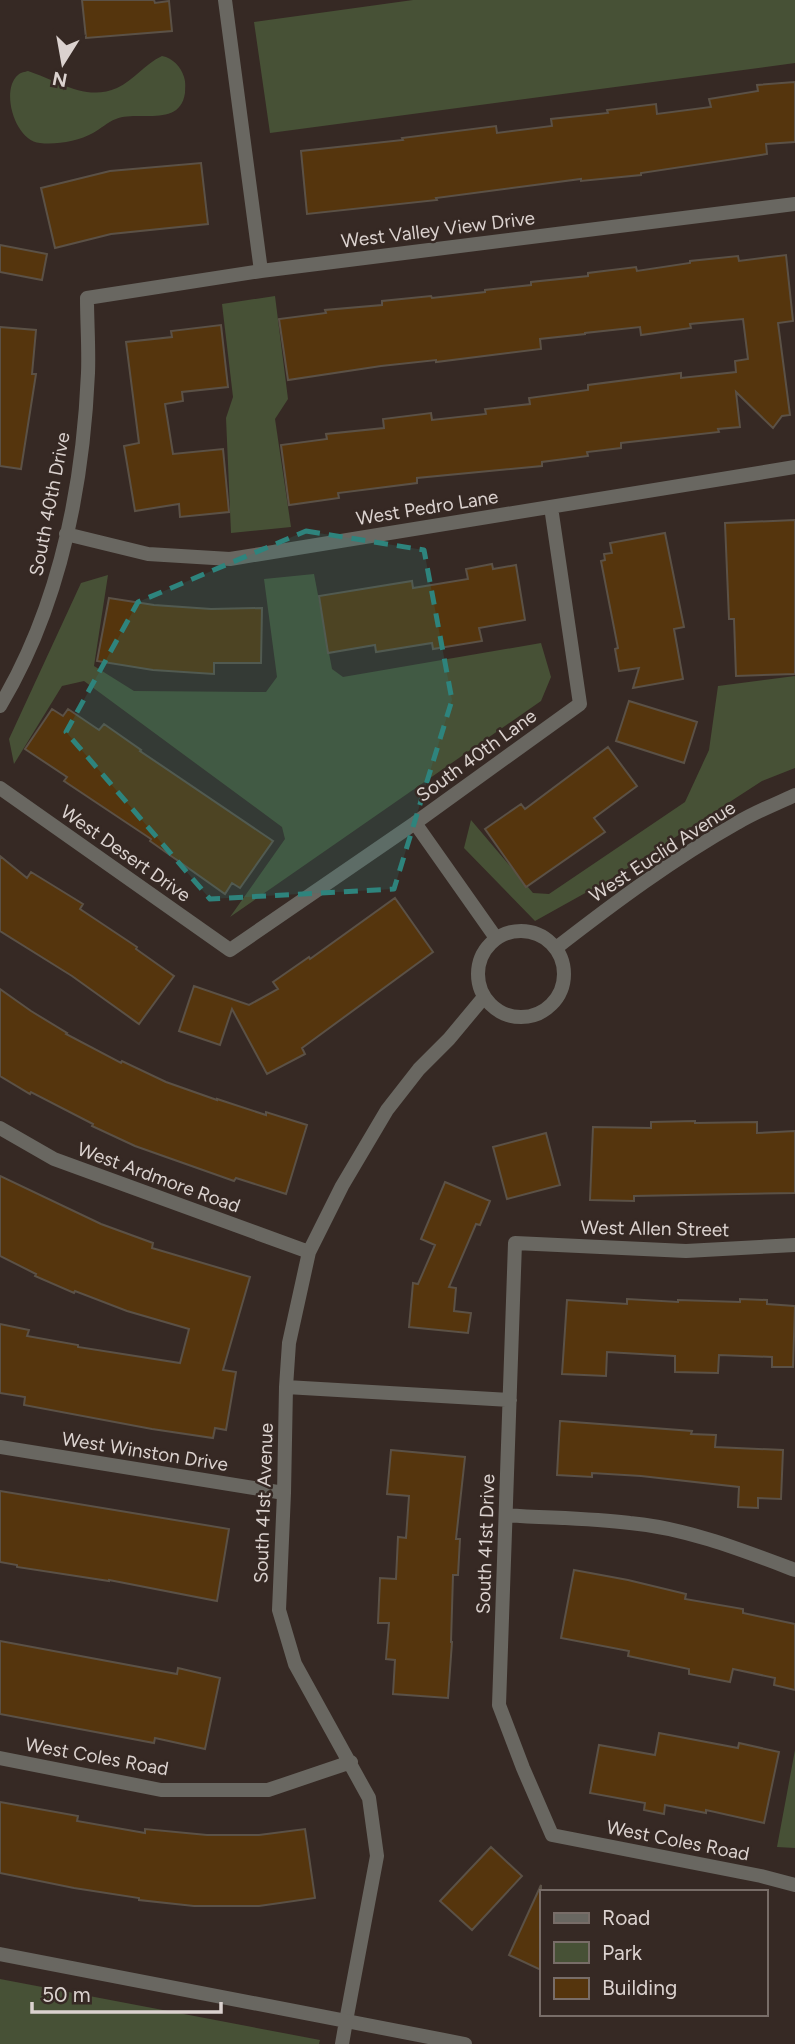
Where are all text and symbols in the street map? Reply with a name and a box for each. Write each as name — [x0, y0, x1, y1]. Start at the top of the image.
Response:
north arrow — [28, 28, 98, 98]
text: N — [50, 67, 69, 92]
street label: West Valley View Drive — [340, 206, 536, 253]
street label: South 40th Drive — [24, 430, 75, 578]
street label: West Pedro Lane — [354, 485, 500, 530]
street label: South 40th Lane — [412, 704, 541, 807]
street label: West Euclid Avenue — [585, 796, 740, 907]
street label: West Desert Drive — [56, 800, 195, 907]
street label: West Ardmore Road — [74, 1137, 243, 1218]
street label: West Allen Street — [580, 1216, 730, 1241]
street label: South 41st Avenue — [249, 1422, 278, 1584]
street label: West Winston Drive — [60, 1427, 230, 1476]
street label: South 41st Drive — [472, 1474, 499, 1614]
street label: West Coles Road — [23, 1733, 170, 1780]
street label: West Coles Road — [604, 1815, 751, 1866]
legend — [540, 1890, 767, 2016]
text: Road — [602, 1905, 650, 1930]
text: Park — [602, 1940, 643, 1965]
scale bar — [32, 1970, 220, 2014]
text: Building — [602, 1975, 677, 2000]
text: 50 m — [42, 1982, 91, 2007]

